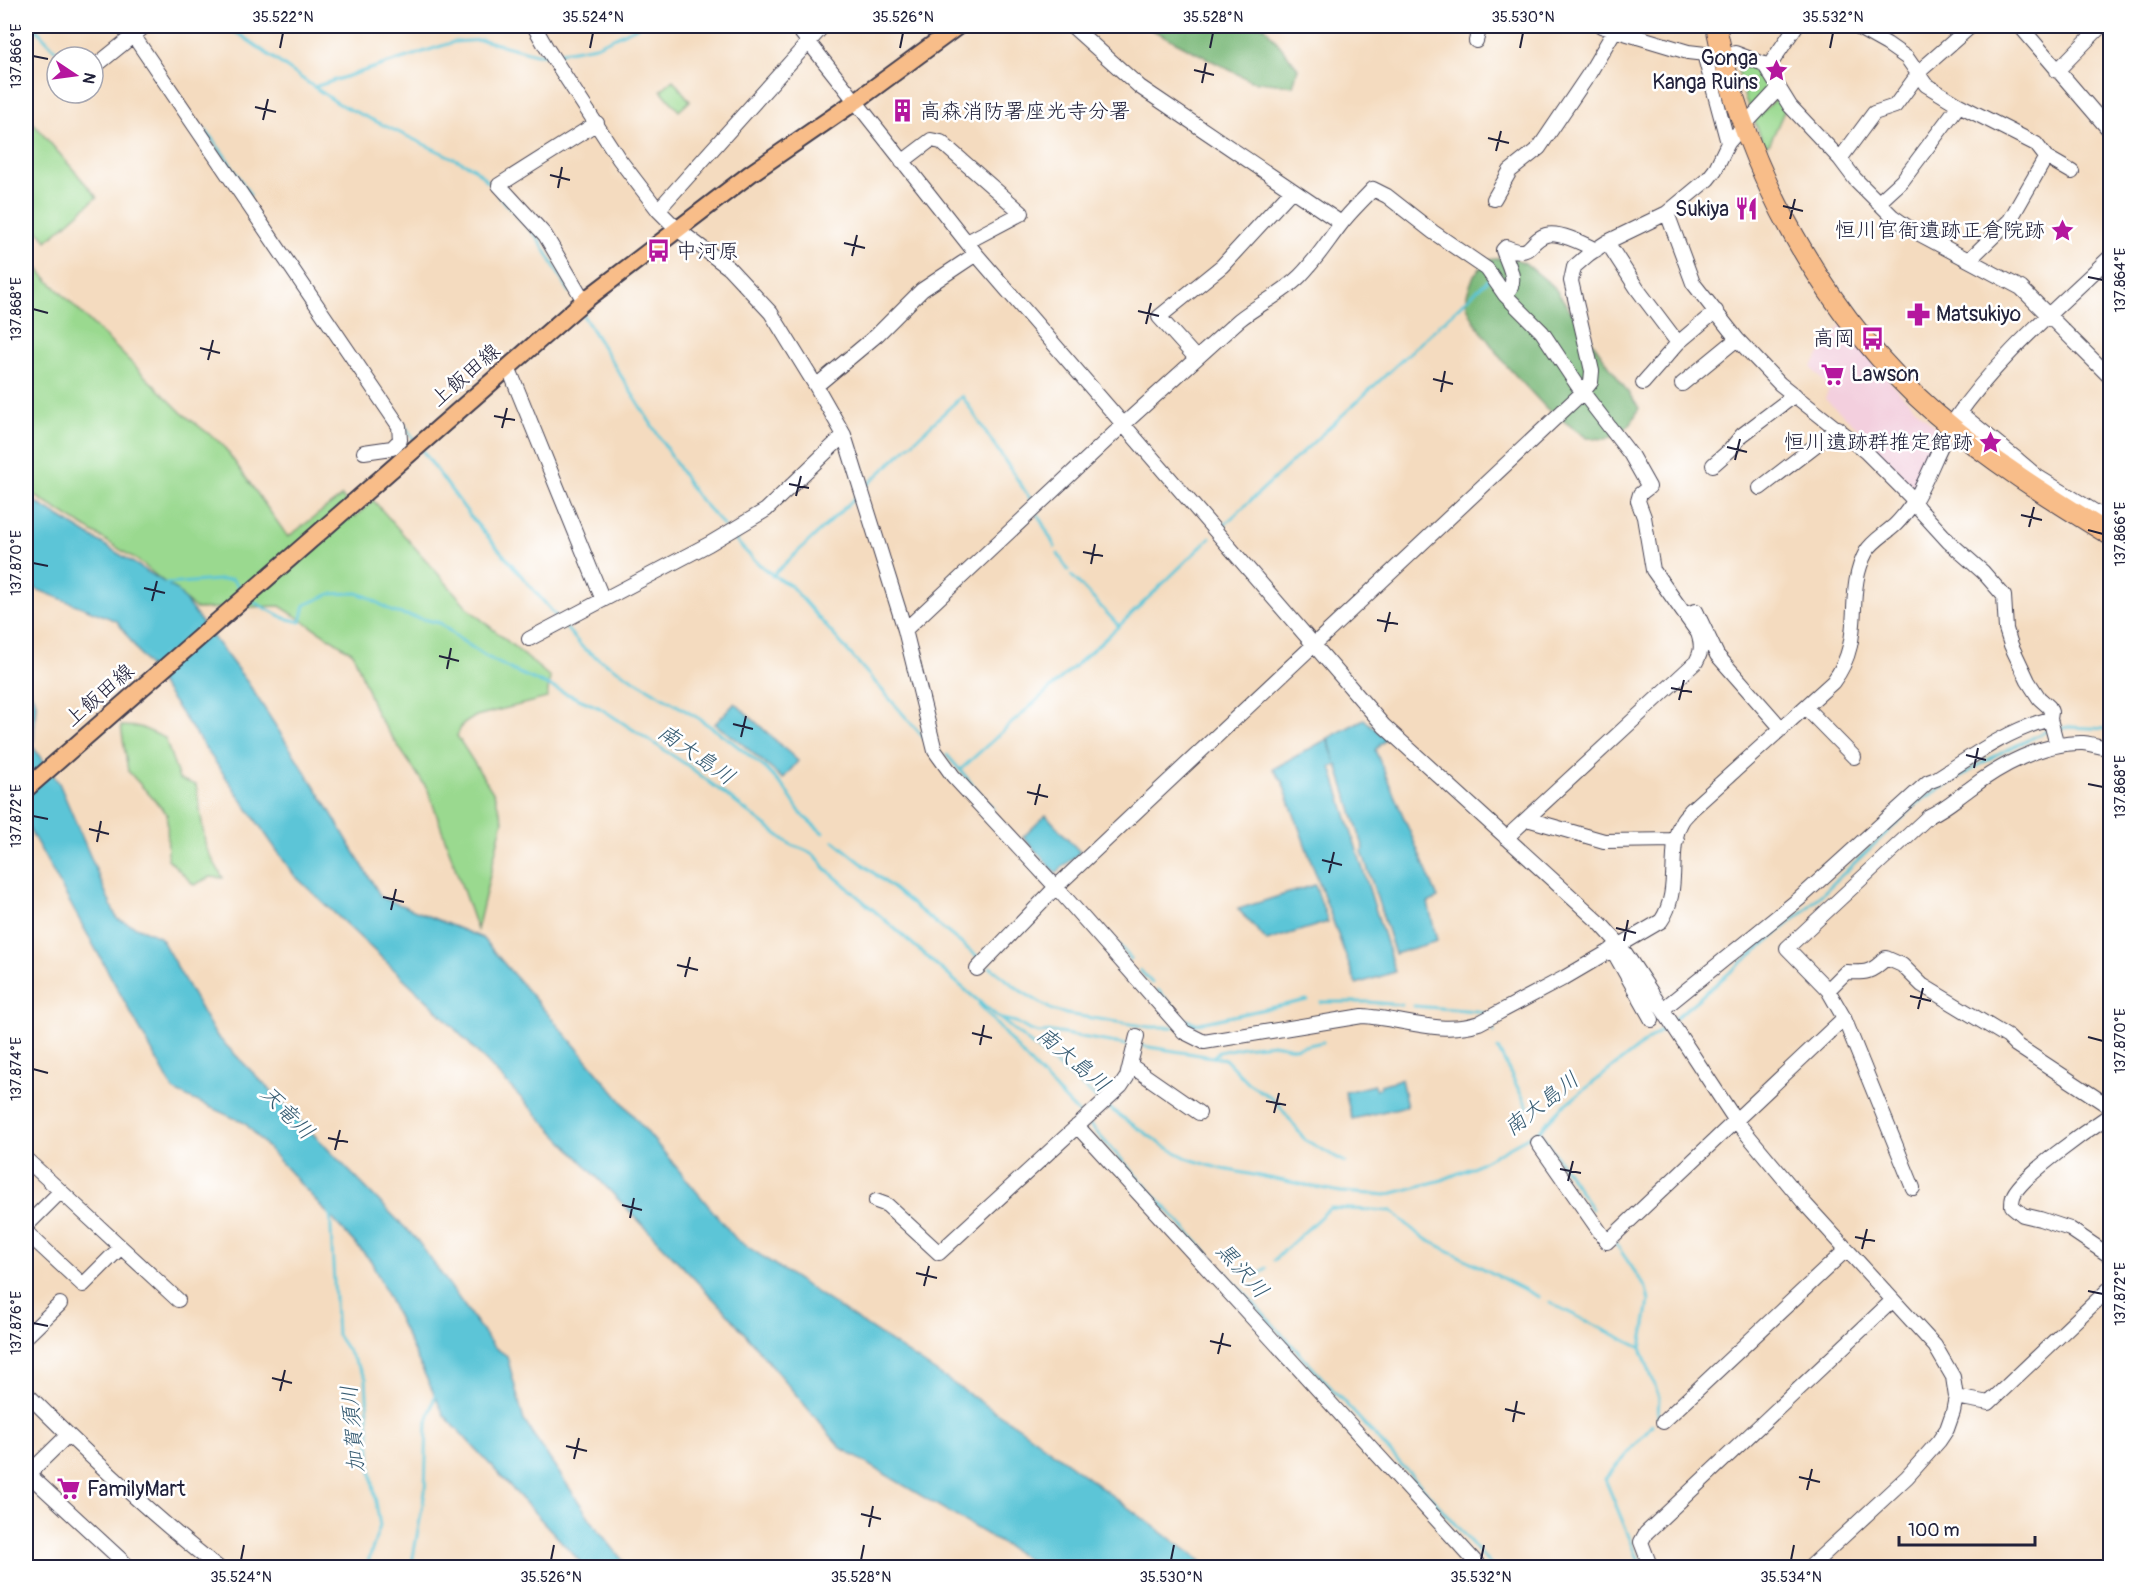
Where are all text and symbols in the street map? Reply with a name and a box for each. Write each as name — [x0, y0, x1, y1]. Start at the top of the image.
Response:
text: 35.522°N — [252, 8, 314, 27]
text: 35.524°N — [562, 8, 624, 27]
text: 35.526°N — [872, 8, 934, 27]
text: 35.528°N — [1183, 8, 1243, 27]
text: 35.530°N — [1491, 8, 1555, 27]
text: 35.532°N — [1802, 8, 1864, 27]
text: 137.866°E — [7, 23, 26, 88]
north arrow — [45, 45, 105, 105]
place label: Gonga Kanga Ruins — [1652, 45, 1759, 96]
place icon: Gonga Kanga Ruins — [1763, 57, 1789, 83]
text: N — [78, 71, 100, 86]
building icon: 高森消防署座光寺分署 — [889, 98, 915, 124]
place label: 高森消防署座光寺分署 — [920, 98, 1130, 125]
place label: Sukiya — [1675, 196, 1729, 223]
restaurant icon: Sukiya — [1734, 196, 1760, 222]
place label: 恒川官衙遺跡正倉院跡 — [1835, 217, 2045, 244]
place icon: 恒川官衙遺跡正倉院跡 — [2050, 217, 2076, 243]
bus stop icon: 中河原 — [645, 238, 671, 264]
place label: 中河原 — [676, 238, 739, 265]
text: 137.864°E — [2111, 247, 2130, 312]
text: 137.868°E — [7, 277, 26, 341]
pharmacy icon: Matsukiyo — [1905, 301, 1931, 327]
place label: Matsukiyo — [1936, 301, 2021, 328]
place label: 高岡 — [1813, 325, 1855, 352]
bus stop icon: 高岡 — [1860, 325, 1886, 351]
street label: 上飯田線 — [425, 338, 506, 413]
supermarket icon: Lawson — [1820, 361, 1846, 387]
place label: Lawson — [1851, 361, 1919, 388]
place label: 恒川遺跡群推定館跡 — [1784, 429, 1973, 456]
place icon: 恒川遺跡群推定館跡 — [1978, 429, 2004, 455]
text: 137.866°E — [2111, 501, 2130, 566]
text: 137.870°E — [7, 530, 26, 596]
street label: 上飯田線 — [59, 658, 140, 733]
water label: 南大島川 — [652, 718, 741, 792]
text: 137.868°E — [2111, 755, 2130, 819]
text: 137.872°E — [7, 784, 26, 848]
text: 137.870°E — [2111, 1008, 2130, 1074]
water label: 南大島川 — [1031, 1021, 1116, 1099]
text: 137.874°E — [7, 1037, 26, 1101]
water label: 南大島川 — [1498, 1066, 1585, 1142]
water label: 天竜川 — [254, 1079, 321, 1146]
water label: 黒沢川 — [1210, 1237, 1275, 1305]
text: 137.872°E — [2111, 1262, 2130, 1326]
text: 137.876°E — [7, 1291, 26, 1355]
water label: 加賀須川 — [335, 1384, 371, 1474]
supermarket icon: FamilyMart — [56, 1476, 82, 1502]
place label: FamilyMart — [87, 1476, 186, 1503]
scale bar — [1899, 1509, 2036, 1547]
text: 100 m — [1908, 1519, 1960, 1542]
text: 35.524°N — [210, 1568, 272, 1587]
text: 35.526°N — [520, 1568, 582, 1587]
text: 35.528°N — [831, 1568, 891, 1587]
text: 35.530°N — [1139, 1568, 1203, 1587]
text: 35.532°N — [1450, 1568, 1512, 1587]
text: 35.534°N — [1760, 1568, 1822, 1587]

